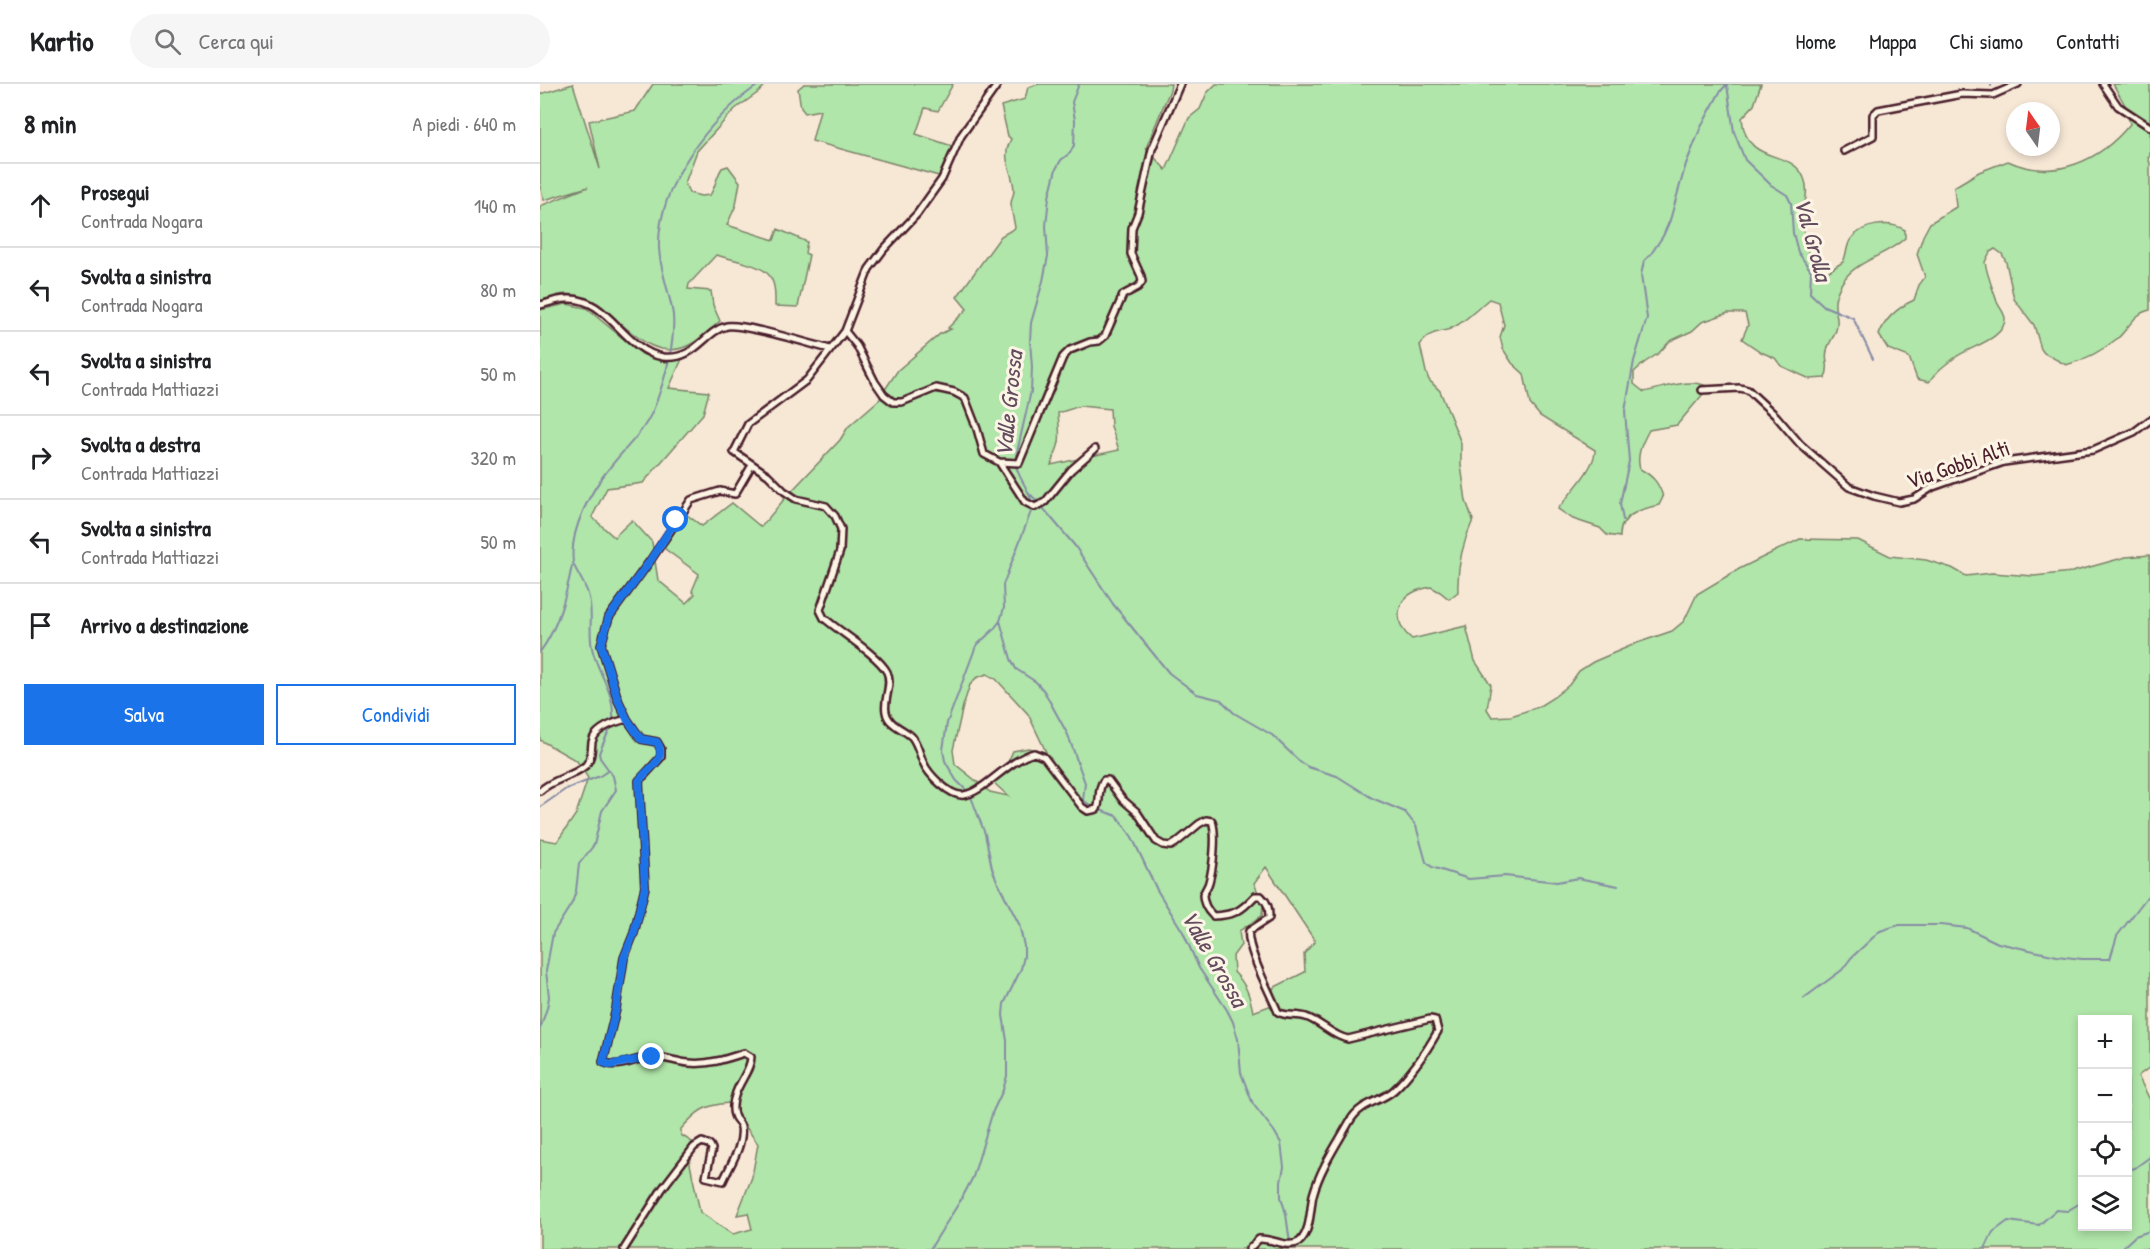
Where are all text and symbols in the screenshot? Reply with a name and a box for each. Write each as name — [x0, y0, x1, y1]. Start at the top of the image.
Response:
search box — [130, 14, 550, 68]
text: Kartio — [30, 22, 94, 60]
icon: search — [151, 25, 184, 58]
text: Cerca qui — [199, 26, 274, 56]
text: Home — [1795, 27, 1836, 56]
text: Mappa — [1869, 27, 1916, 56]
text: Chi siamo — [1949, 27, 2023, 56]
text: Contatti — [2056, 27, 2120, 56]
north arrow — [2006, 102, 2060, 156]
text: 8 min — [24, 106, 77, 141]
text: A piedi · 640 m — [413, 110, 516, 137]
text: Prosegui — [81, 177, 150, 207]
icon: ahead — [24, 189, 57, 222]
text: 140 m — [474, 192, 516, 219]
water label: Val Grolla — [1788, 194, 1841, 287]
text: Contrada Nogara — [81, 207, 203, 234]
text: Svolta a sinistra — [81, 261, 211, 291]
icon: left — [24, 273, 57, 306]
text: 80 m — [480, 276, 516, 303]
text: Contrada Nogara — [81, 291, 203, 318]
text: Svolta a sinistra — [81, 345, 211, 375]
water label: Valle Grossa — [987, 347, 1030, 459]
icon: left — [24, 357, 57, 390]
text: 50 m — [480, 360, 516, 387]
text: Contrada Mattiazzi — [81, 375, 219, 402]
text: Svolta a destra — [81, 429, 200, 459]
street label: Via Gobbi Alti — [1902, 432, 2014, 496]
icon: right — [24, 441, 57, 474]
text: 320 m — [471, 444, 516, 471]
text: Contrada Mattiazzi — [81, 459, 219, 486]
route start — [662, 506, 688, 532]
text: Svolta a sinistra — [81, 513, 211, 543]
icon: left — [24, 525, 57, 558]
text: 50 m — [480, 528, 516, 555]
text: Contrada Mattiazzi — [81, 543, 219, 570]
icon: arrive — [24, 609, 57, 642]
text: Arrivo a destinazione — [81, 610, 249, 640]
button: Salva — [24, 684, 264, 745]
button: Condividi — [276, 684, 516, 745]
water label: Valle Grossa — [1174, 904, 1257, 1014]
map controls — [2078, 1015, 2132, 1231]
button: + — [2078, 1015, 2132, 1069]
route end — [638, 1043, 664, 1069]
button: − — [2078, 1069, 2132, 1123]
button: locate — [2078, 1123, 2132, 1177]
button: layers — [2078, 1177, 2132, 1231]

